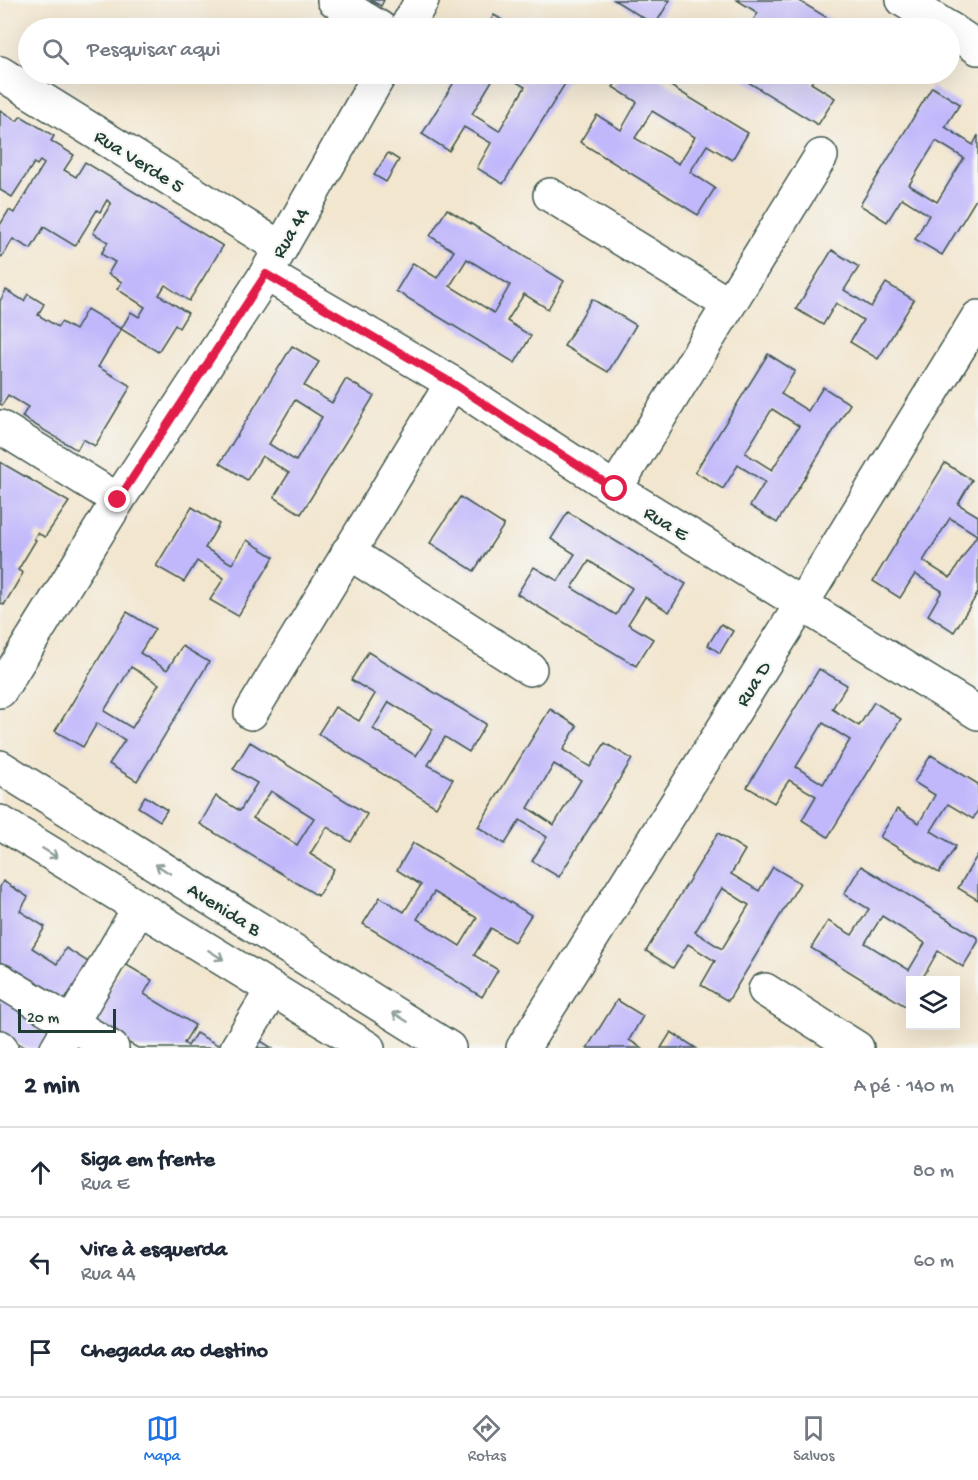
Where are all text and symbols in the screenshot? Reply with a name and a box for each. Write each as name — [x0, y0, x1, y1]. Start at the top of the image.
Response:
search box — [18, 18, 960, 84]
icon: search — [39, 35, 72, 68]
text: Pesquisar aqui — [87, 38, 221, 64]
street label: Rua Verde 5 — [89, 126, 187, 200]
street label: Rua 44 — [268, 204, 316, 263]
route start — [601, 475, 627, 501]
route end — [104, 486, 130, 512]
street label: Rua E — [639, 502, 693, 548]
street label: Rua D — [732, 657, 778, 712]
one-way arrow — [41, 847, 58, 859]
one-way arrow — [155, 863, 172, 875]
street label: Avenida B — [182, 879, 265, 943]
one-way arrow — [207, 950, 224, 962]
map controls — [906, 976, 960, 1030]
button: layers — [906, 976, 960, 1030]
scale bar — [18, 1006, 116, 1034]
text: 20 m — [27, 1010, 59, 1029]
one-way arrow — [392, 1011, 408, 1023]
text: 2 min — [24, 1072, 79, 1103]
text: A pé · 140 m — [854, 1076, 954, 1099]
text: Siga em frente — [81, 1148, 215, 1174]
icon: ahead — [24, 1156, 57, 1189]
text: 80 m — [913, 1161, 954, 1184]
text: Rua E — [81, 1174, 129, 1197]
text: Vire à esquerda — [81, 1238, 227, 1264]
icon: left — [24, 1246, 57, 1279]
text: 60 m — [914, 1251, 954, 1274]
text: Rua 44 — [81, 1264, 136, 1287]
icon: arrive — [24, 1336, 57, 1369]
text: Chegada ao destino — [81, 1339, 268, 1365]
tab: Mapa — [144, 1412, 180, 1467]
tab: Rotas — [468, 1412, 506, 1467]
tab: Salvos — [793, 1412, 834, 1467]

